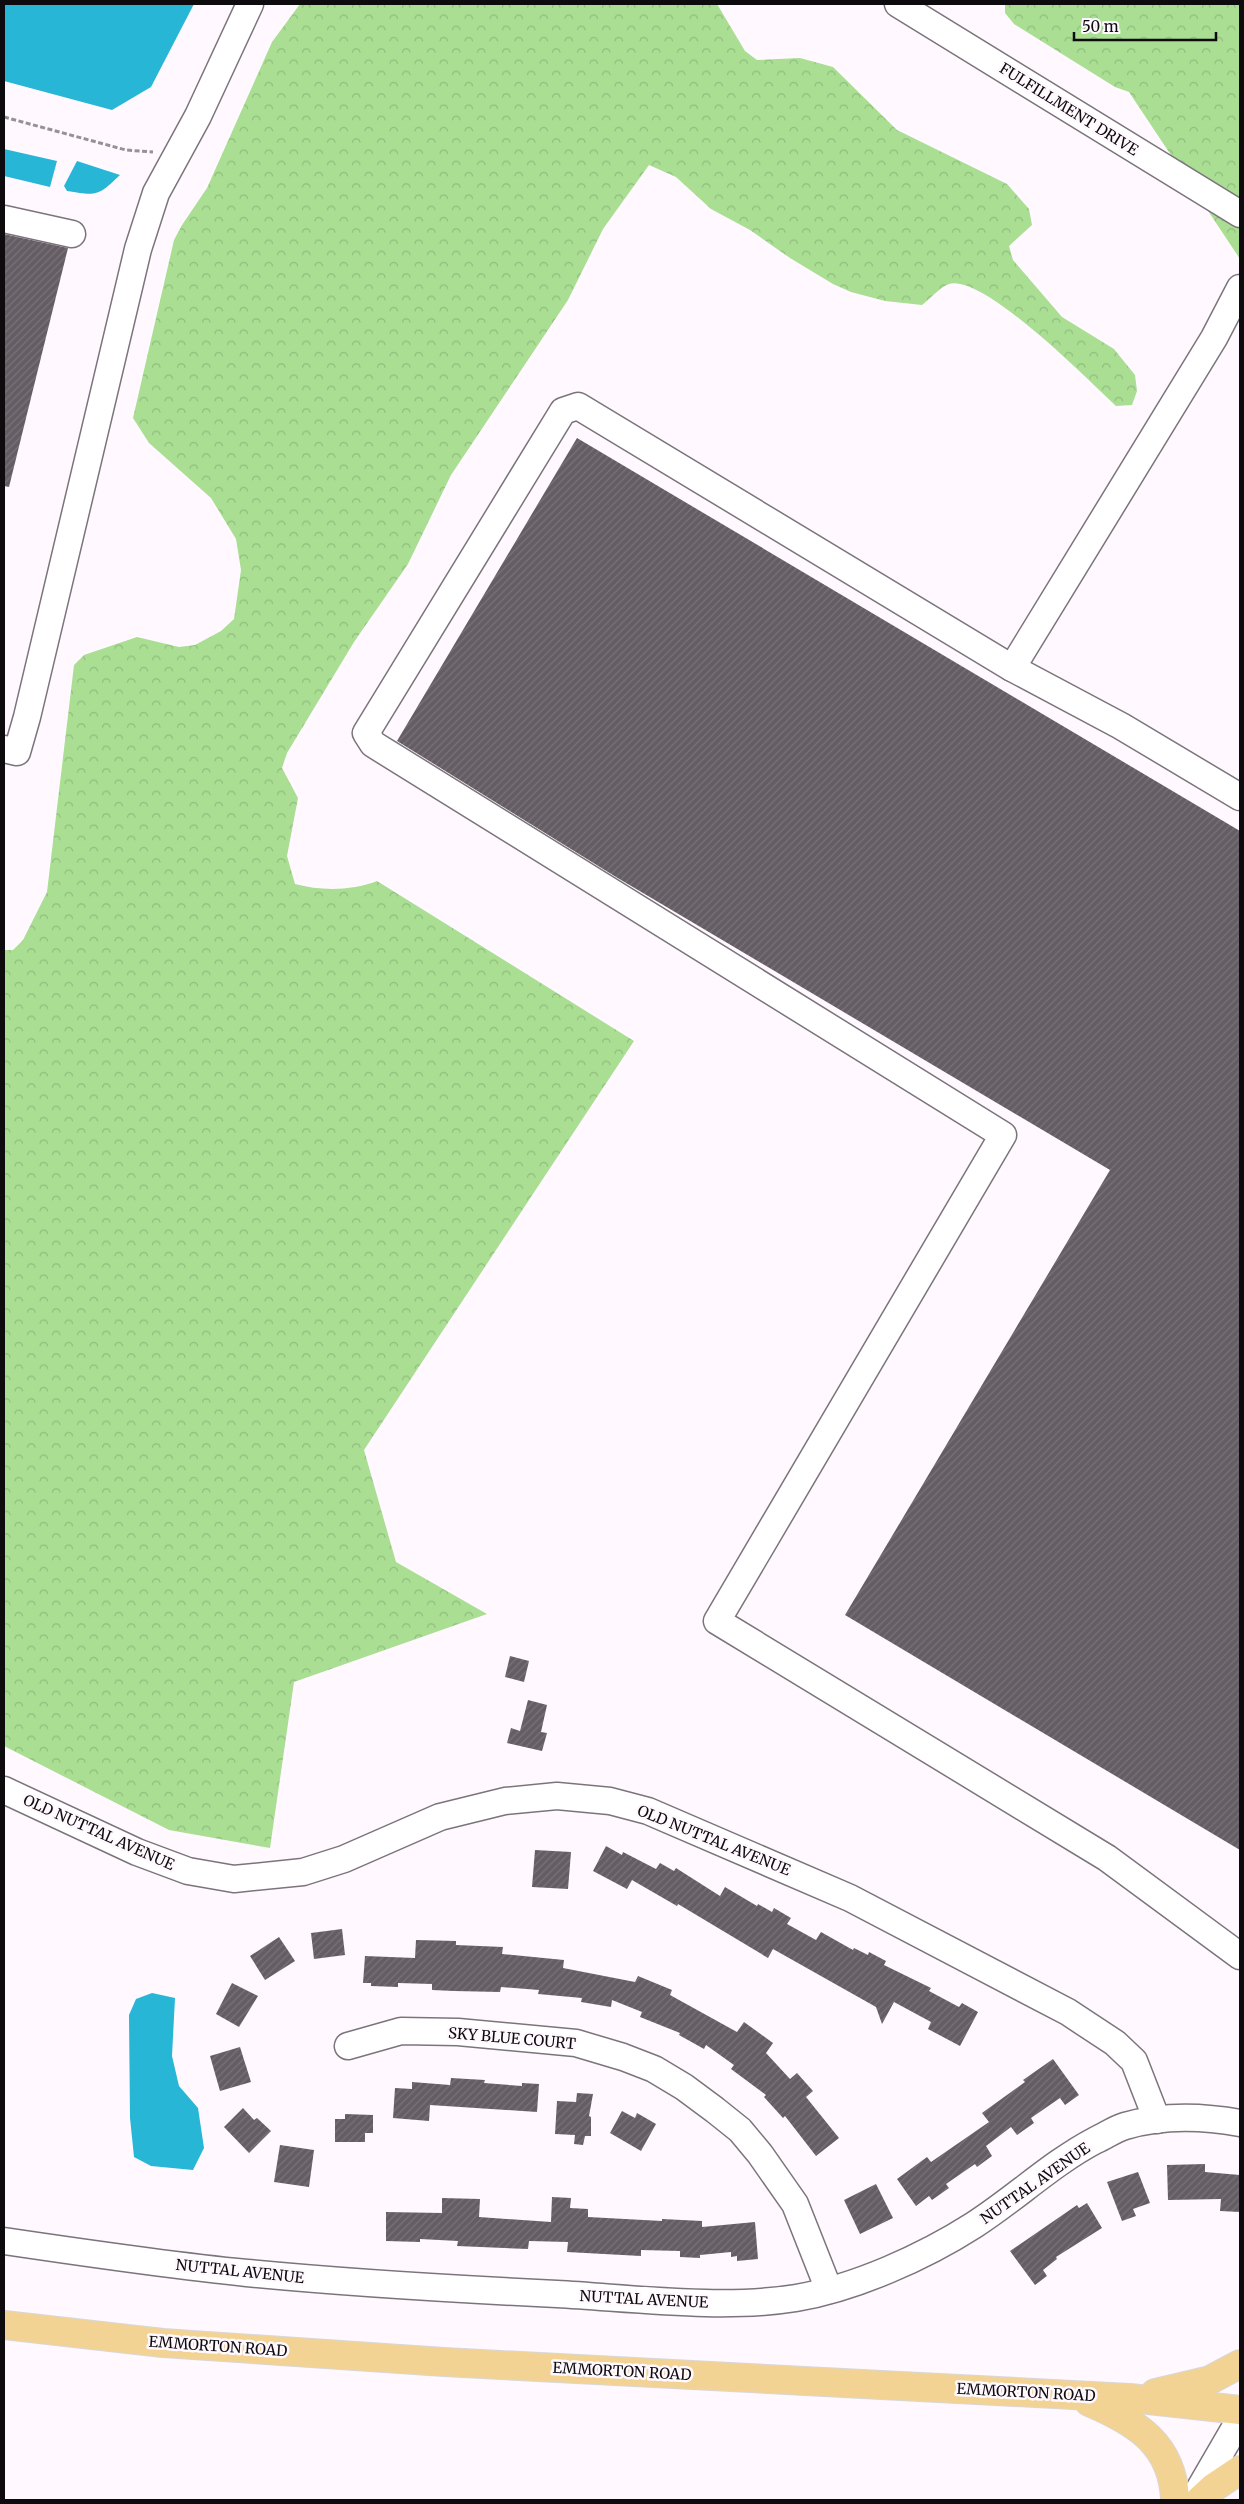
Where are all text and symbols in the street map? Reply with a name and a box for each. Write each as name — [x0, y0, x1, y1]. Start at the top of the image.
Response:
scale bar — [1074, 10, 1216, 42]
text: 50 m — [1082, 17, 1119, 36]
street label: FULFILLMENT DRIVE — [996, 59, 1142, 160]
street label: OLD NUTTAL AVENUE — [20, 1790, 178, 1874]
street label: OLD NUTTAL AVENUE — [635, 1801, 794, 1880]
street label: SKY BLUE COURT — [447, 2023, 577, 2053]
street label: NUTTAL AVENUE — [977, 2138, 1094, 2228]
street label: NUTTAL AVENUE — [175, 2255, 306, 2287]
street label: NUTTAL AVENUE — [579, 2286, 709, 2312]
street label: EMMORTON ROAD — [148, 2332, 288, 2360]
street label: EMMORTON ROAD — [552, 2358, 692, 2384]
street label: EMMORTON ROAD — [956, 2379, 1096, 2405]

